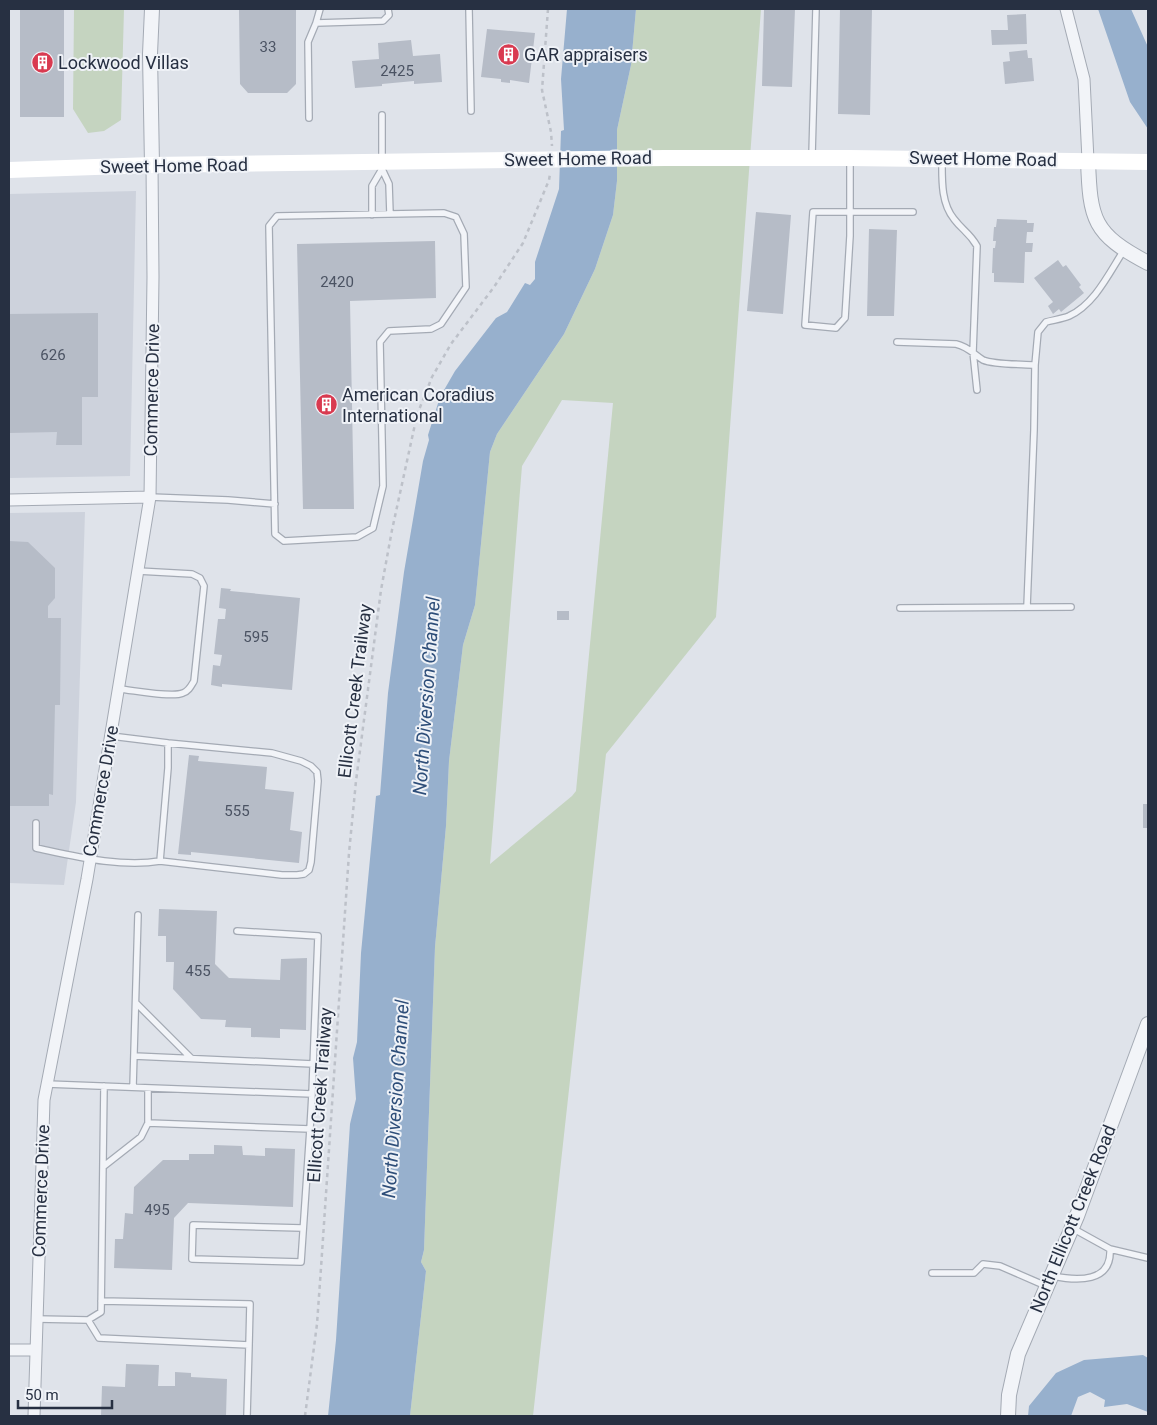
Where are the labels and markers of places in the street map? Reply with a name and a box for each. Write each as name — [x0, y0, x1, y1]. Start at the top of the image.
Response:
building icon: GAR appraisers — [496, 43, 520, 67]
place label: GAR appraisers — [524, 44, 648, 65]
building icon: Lockwood Villas — [30, 51, 54, 75]
place label: Lockwood Villas — [58, 52, 189, 73]
place label: American Coradius International — [342, 384, 494, 426]
building icon: American Coradius International — [314, 393, 338, 417]

